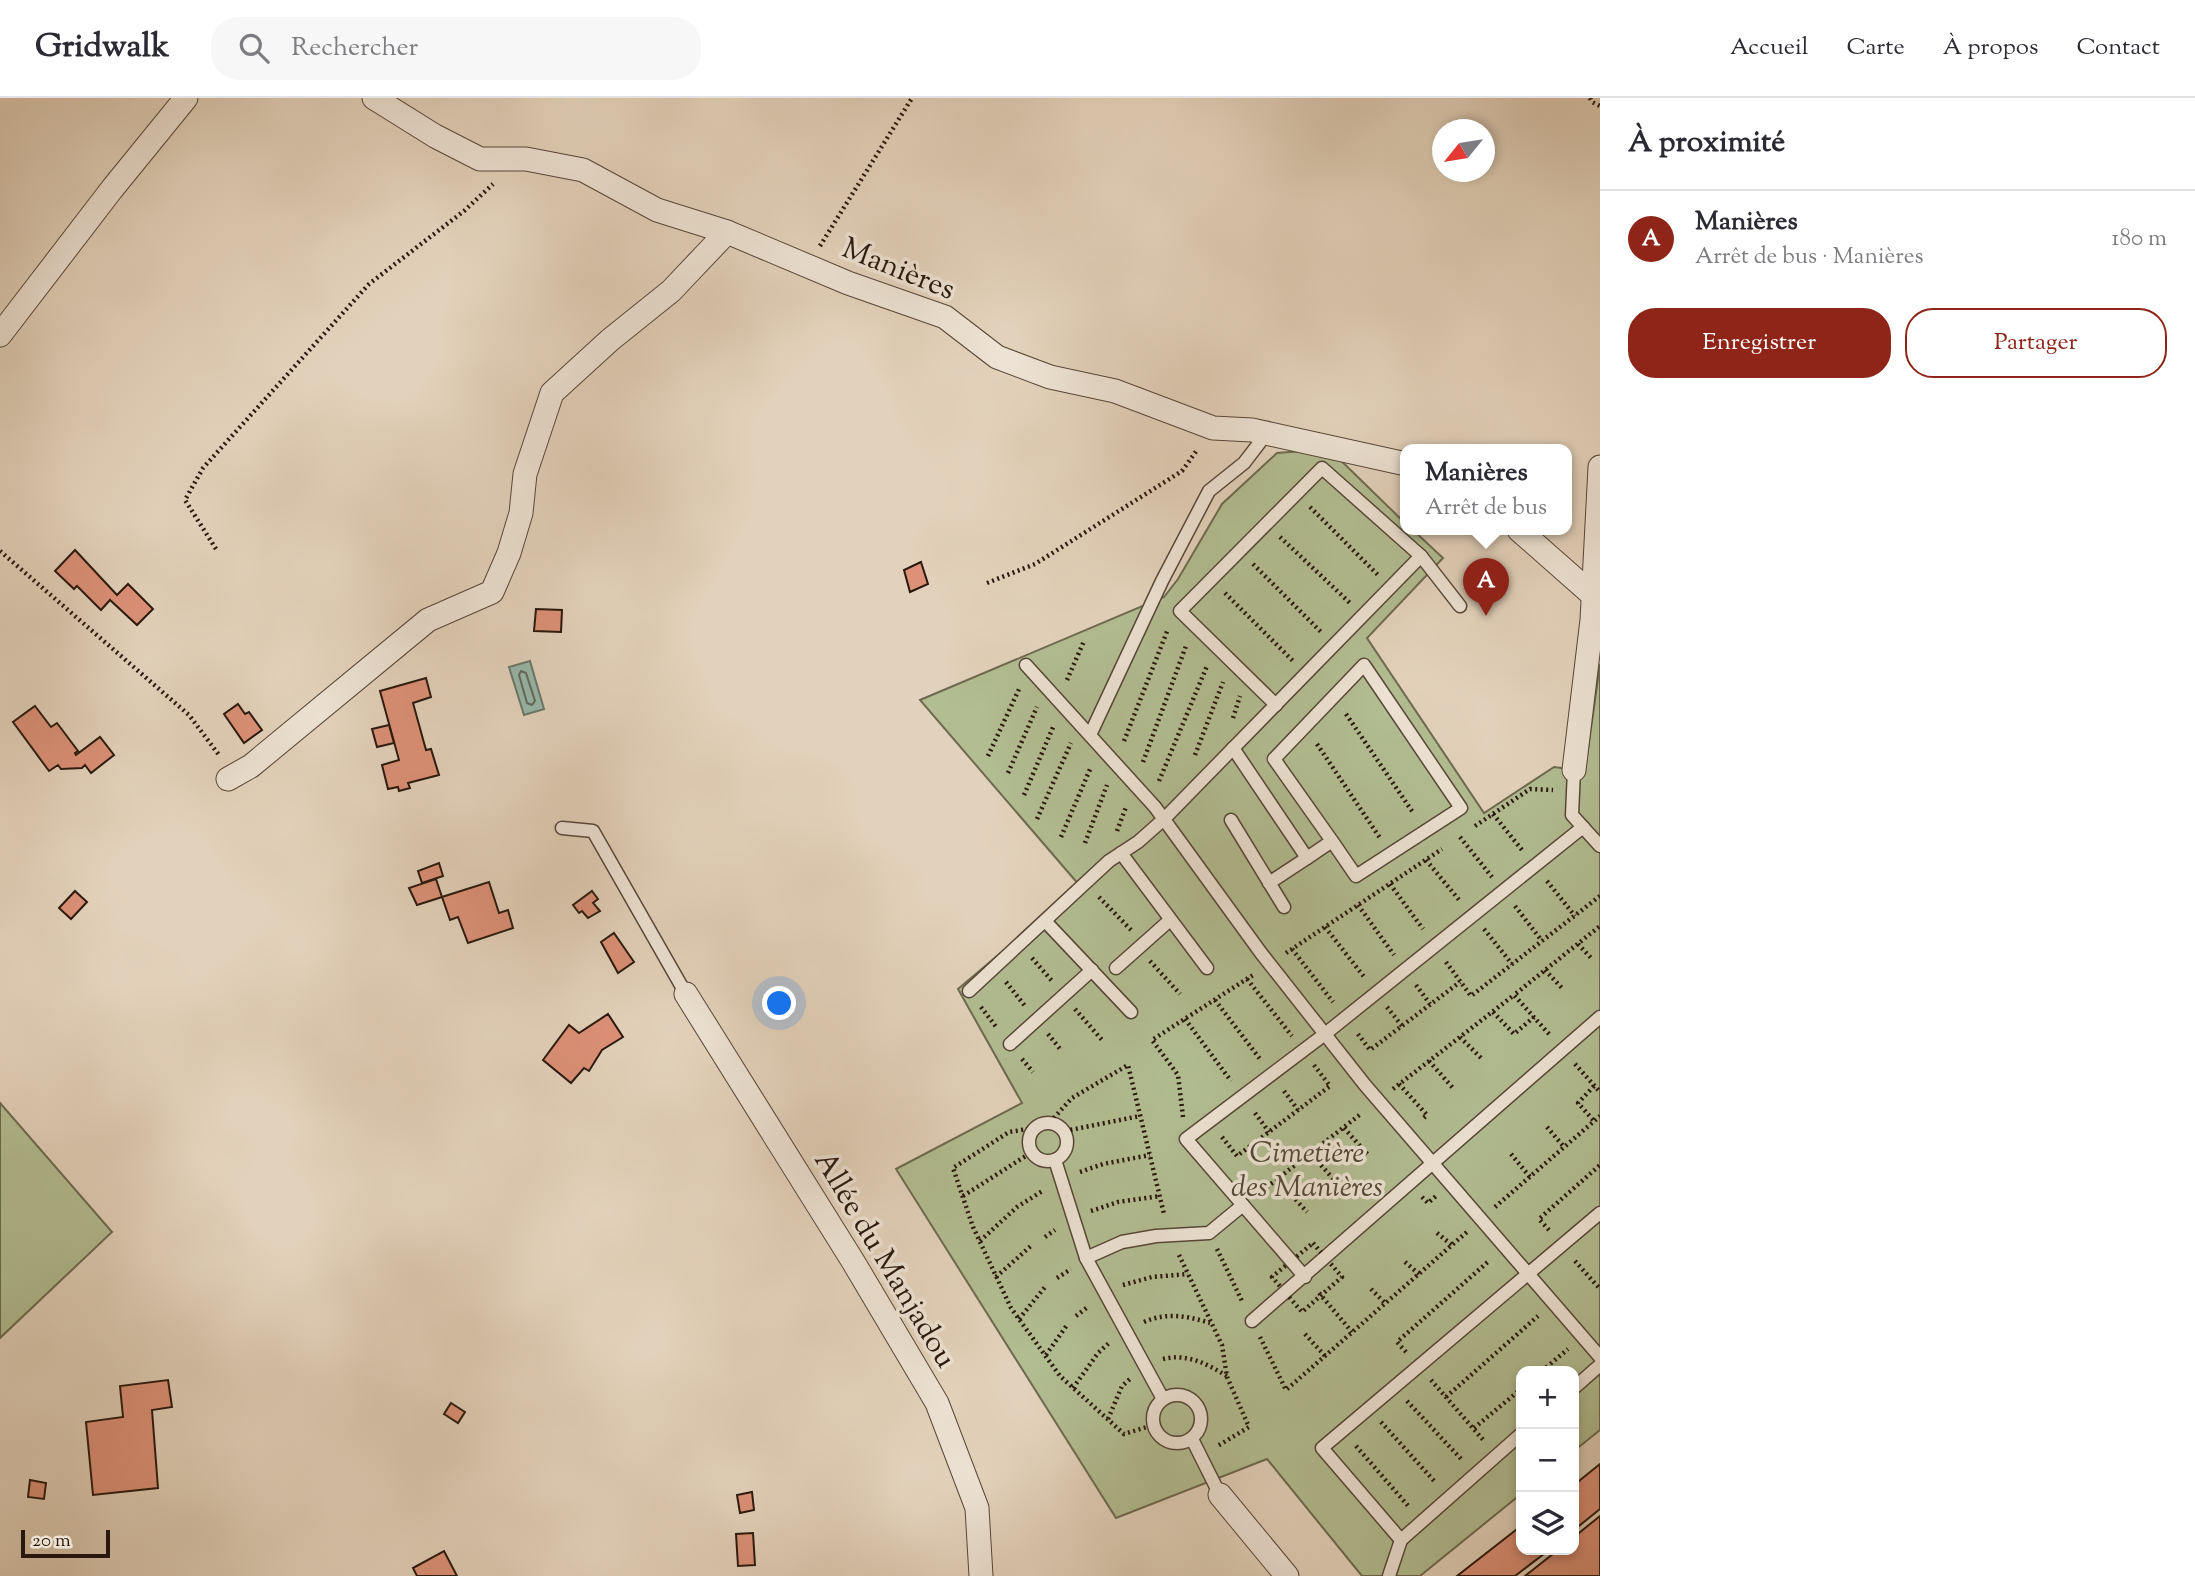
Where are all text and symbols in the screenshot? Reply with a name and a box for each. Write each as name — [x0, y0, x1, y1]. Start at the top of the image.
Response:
search box — [211, 17, 701, 80]
text: Gridwalk — [35, 24, 169, 72]
icon: search — [235, 29, 273, 67]
text: Rechercher — [291, 30, 418, 67]
text: Accueil — [1730, 31, 1809, 65]
text: Carte — [1847, 31, 1905, 65]
text: À propos — [1943, 31, 2038, 65]
text: Contact — [2076, 31, 2160, 65]
north arrow — [1432, 119, 1495, 182]
text: À proximité — [1628, 122, 1785, 165]
text: Manières — [1695, 204, 1798, 241]
text: A — [1642, 223, 1660, 256]
text: 180 m — [2112, 223, 2167, 256]
street label: Manières — [835, 228, 961, 312]
text: Arrêt de bus · Manières — [1695, 241, 1924, 274]
button: Enregistrer — [1628, 308, 1891, 378]
button: Partager — [1905, 308, 2167, 378]
popup — [1400, 444, 1572, 535]
text: Manières — [1425, 455, 1528, 492]
text: Arrêt de bus — [1425, 492, 1547, 525]
pin: A — [1463, 558, 1509, 616]
your location — [762, 986, 796, 1020]
park label: Cimetière des Manières — [1231, 1133, 1383, 1210]
street label: Allée du Manjadou — [802, 1144, 966, 1377]
map controls — [1516, 1366, 1579, 1555]
button: + — [1516, 1366, 1579, 1429]
button: − — [1516, 1429, 1579, 1492]
button: layers — [1516, 1492, 1579, 1555]
scale bar — [21, 1527, 110, 1559]
text: 20 m — [32, 1528, 71, 1555]

